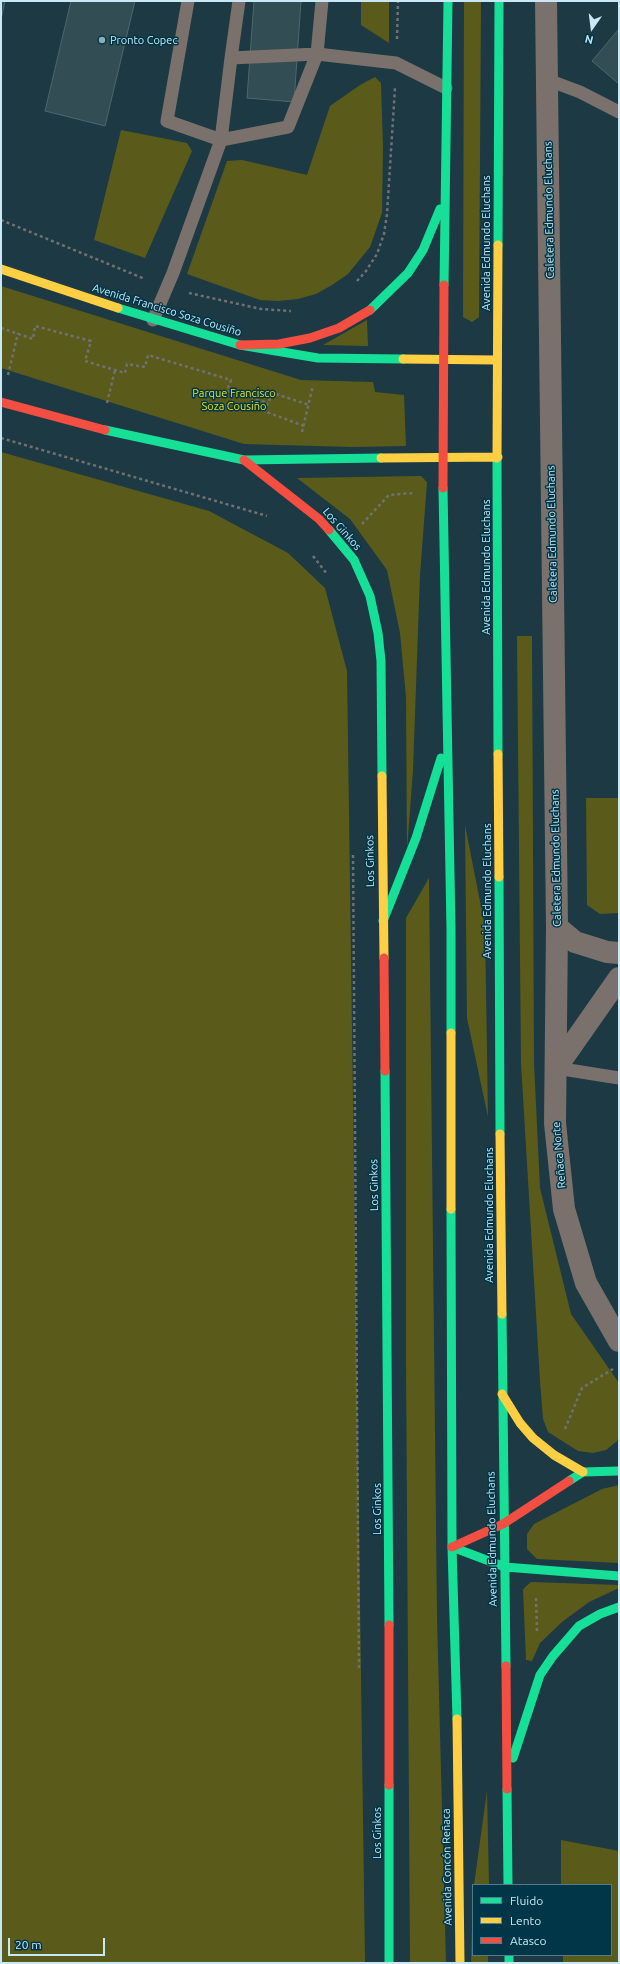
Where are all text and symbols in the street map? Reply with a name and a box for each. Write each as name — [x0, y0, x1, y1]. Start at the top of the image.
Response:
north arrow — [572, 8, 612, 48]
place label: Pronto Copec — [110, 33, 177, 47]
text: N — [584, 33, 595, 46]
marker: Pronto Copec — [97, 35, 107, 45]
street label: Caletera Edmundo Eluchans — [541, 141, 557, 279]
street label: Avenida Edmundo Eluchans — [479, 175, 493, 311]
street label: Avenida Francisco Soza Cousiño — [91, 281, 243, 339]
park label: Parque Francisco Soza Cousiño — [192, 386, 276, 412]
street label: Caletera Edmundo Eluchans — [544, 465, 560, 603]
street label: Avenida Edmundo Eluchans — [479, 499, 493, 635]
street label: Los Ginkos — [320, 505, 364, 553]
street label: Caletera Edmundo Eluchans — [548, 789, 564, 927]
street label: Avenida Edmundo Eluchans — [480, 823, 494, 959]
street label: Los Ginkos — [363, 835, 377, 887]
street label: Reñaca Norte — [550, 1121, 568, 1189]
street label: Avenida Edmundo Eluchans — [482, 1147, 496, 1283]
street label: Los Ginkos — [367, 1159, 381, 1211]
street label: Avenida Edmundo Eluchans — [484, 1471, 500, 1607]
street label: Los Ginkos — [370, 1483, 384, 1535]
street label: Los Ginkos — [370, 1807, 384, 1859]
street label: Avenida Concón Reñaca — [439, 1808, 455, 1926]
legend — [472, 1884, 612, 1956]
text: Fluido — [510, 1894, 543, 1907]
text: Lento — [510, 1914, 541, 1927]
scale bar — [10, 1930, 107, 1956]
text: Atasco — [510, 1934, 546, 1947]
text: 20 m — [15, 1938, 42, 1951]

